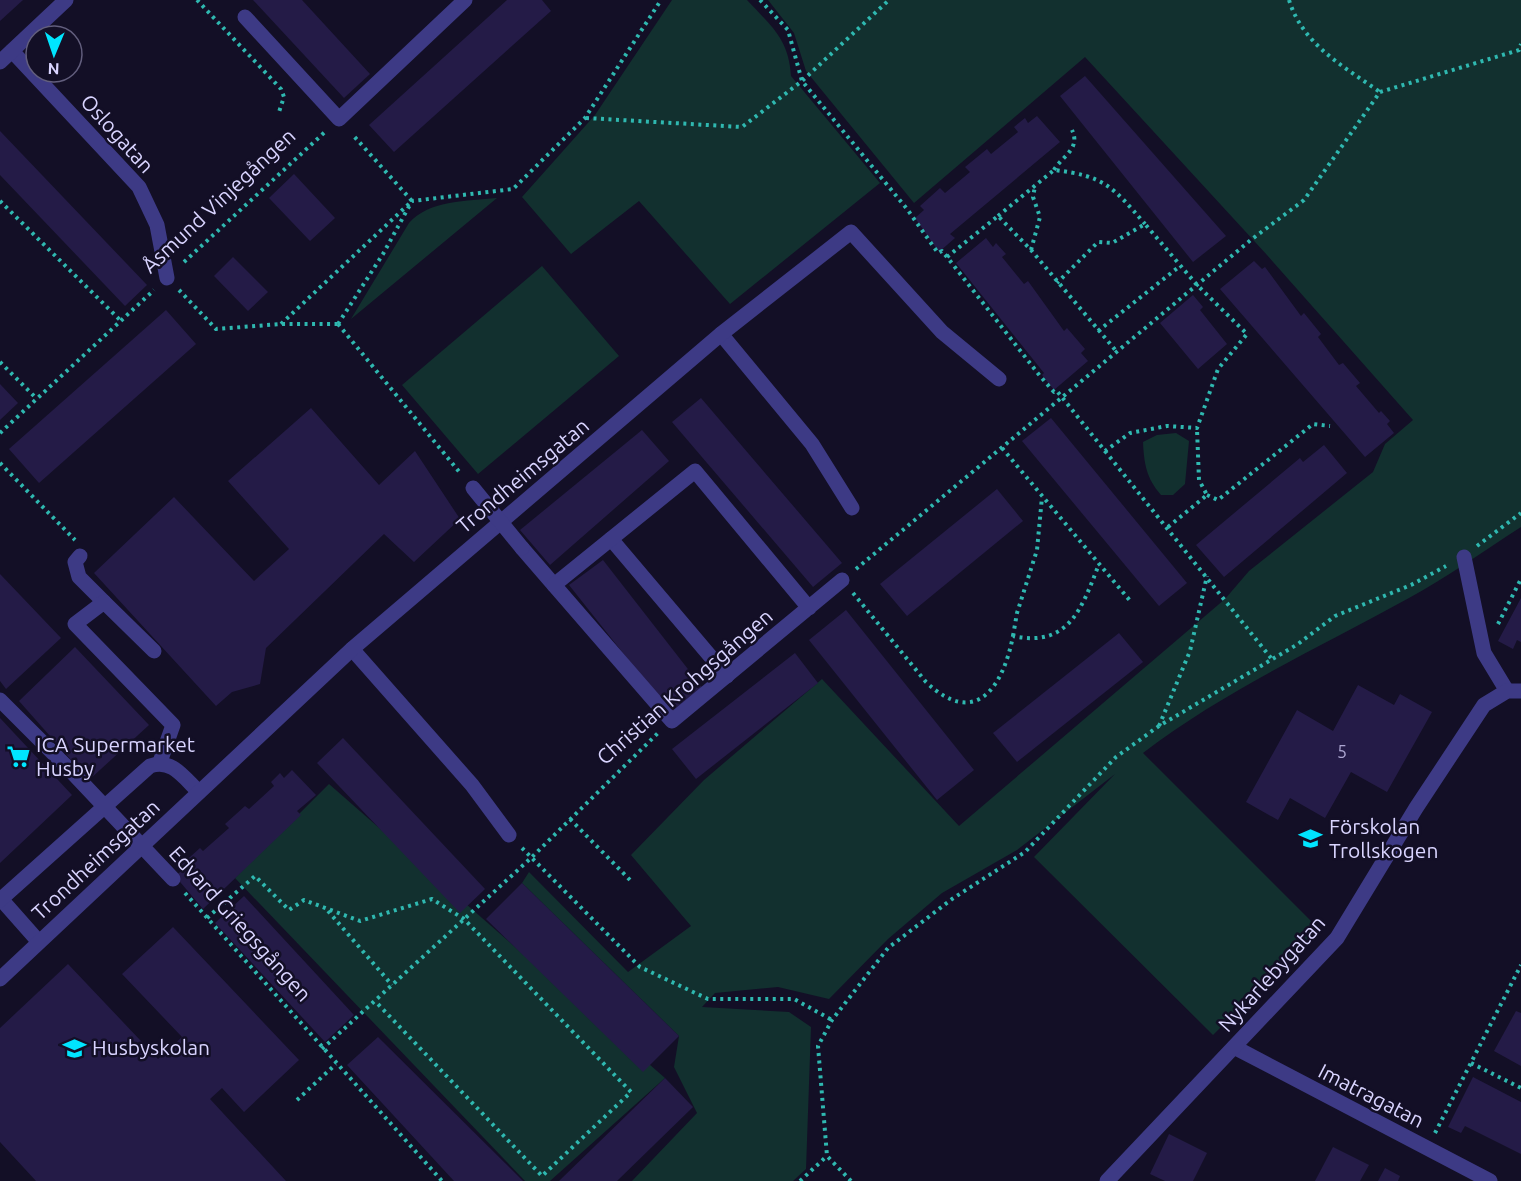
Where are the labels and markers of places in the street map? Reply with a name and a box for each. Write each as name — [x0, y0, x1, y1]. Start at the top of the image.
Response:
place label: ICA Supermarket Husby — [36, 732, 195, 780]
supermarket icon: ICA Supermarket Husby — [5, 744, 31, 770]
place label: Förskolan Trollskogen — [1329, 814, 1438, 862]
school or university icon: Förskolan Trollskogen — [1298, 826, 1324, 852]
school or university icon: Husbyskolan — [61, 1035, 87, 1061]
place label: Husbyskolan — [92, 1035, 210, 1059]

